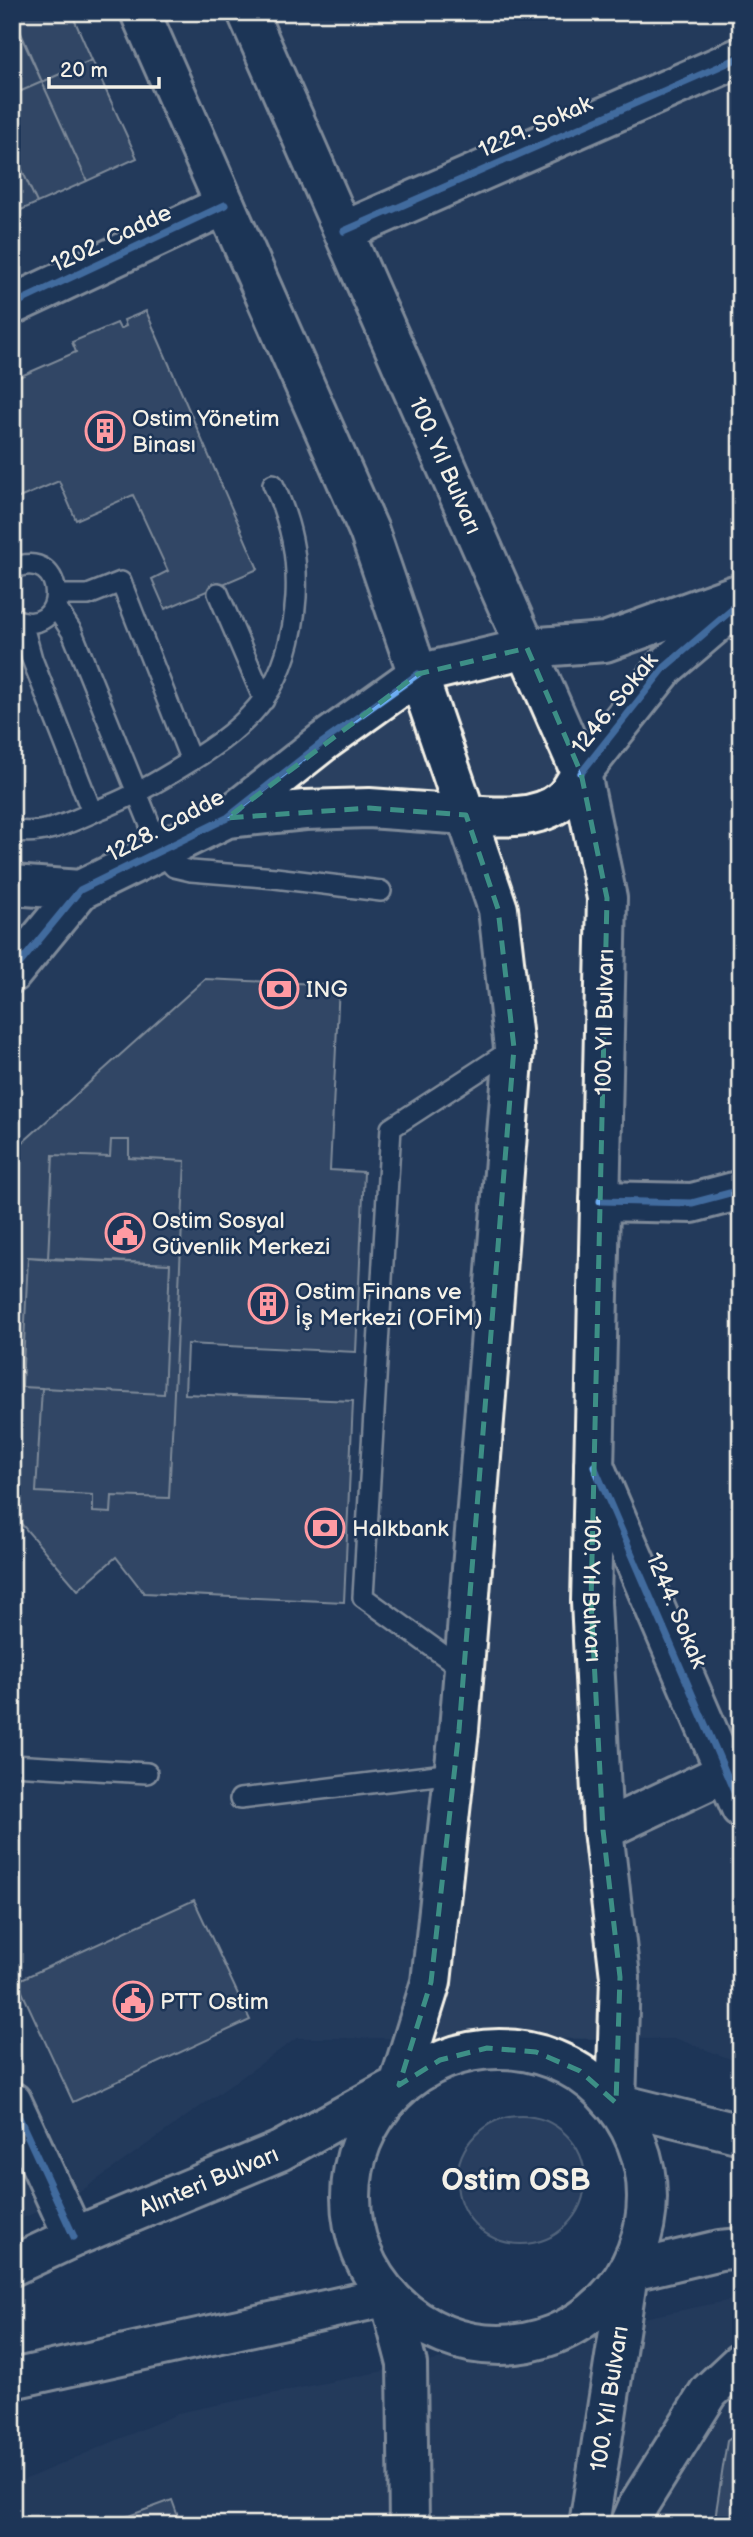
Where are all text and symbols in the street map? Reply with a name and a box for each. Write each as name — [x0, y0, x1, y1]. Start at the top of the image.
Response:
scale bar — [49, 46, 159, 90]
text: 20 m — [60, 58, 108, 83]
street label: 1229. Sokak — [474, 89, 597, 164]
street label: 1202. Cadde — [47, 199, 176, 279]
street label: 100. Yıl Bulvarı — [403, 393, 487, 538]
place label: Ostim Yönetim Binası — [132, 405, 280, 459]
building icon: Ostim Yönetim Binası — [84, 410, 126, 452]
street label: 1246. Sokak — [565, 647, 665, 760]
street label: 1228. Cadde — [102, 783, 229, 869]
street label: 100. Yıl Bulvarı — [590, 948, 620, 1096]
bank icon: ING — [258, 968, 300, 1010]
place label: ING — [306, 976, 348, 1004]
place label: Ostim Sosyal Güvenlik Merkezi — [152, 1207, 330, 1261]
public building icon: Ostim Sosyal Güvenlik Merkezi — [104, 1212, 146, 1254]
place label: Ostim Finans ve İş Merkezi (OFİM) — [295, 1278, 483, 1332]
building icon: Ostim Finans ve İş Merkezi (OFİM) — [247, 1283, 289, 1325]
bank icon: Halkbank — [304, 1507, 346, 1549]
place label: Halkbank — [352, 1515, 449, 1543]
street label: 100. Yıl Bulvarı — [576, 1515, 607, 1663]
street label: 1244. Sokak — [639, 1549, 713, 1673]
public building icon: PTT Ostim — [112, 1980, 154, 2022]
place label: PTT Ostim — [160, 1988, 269, 2016]
street label: Alınteri Bulvarı — [135, 2140, 283, 2223]
district label: Ostim OSB — [441, 2163, 591, 2199]
street label: 100. Yıl Bulvarı — [585, 2324, 635, 2473]

